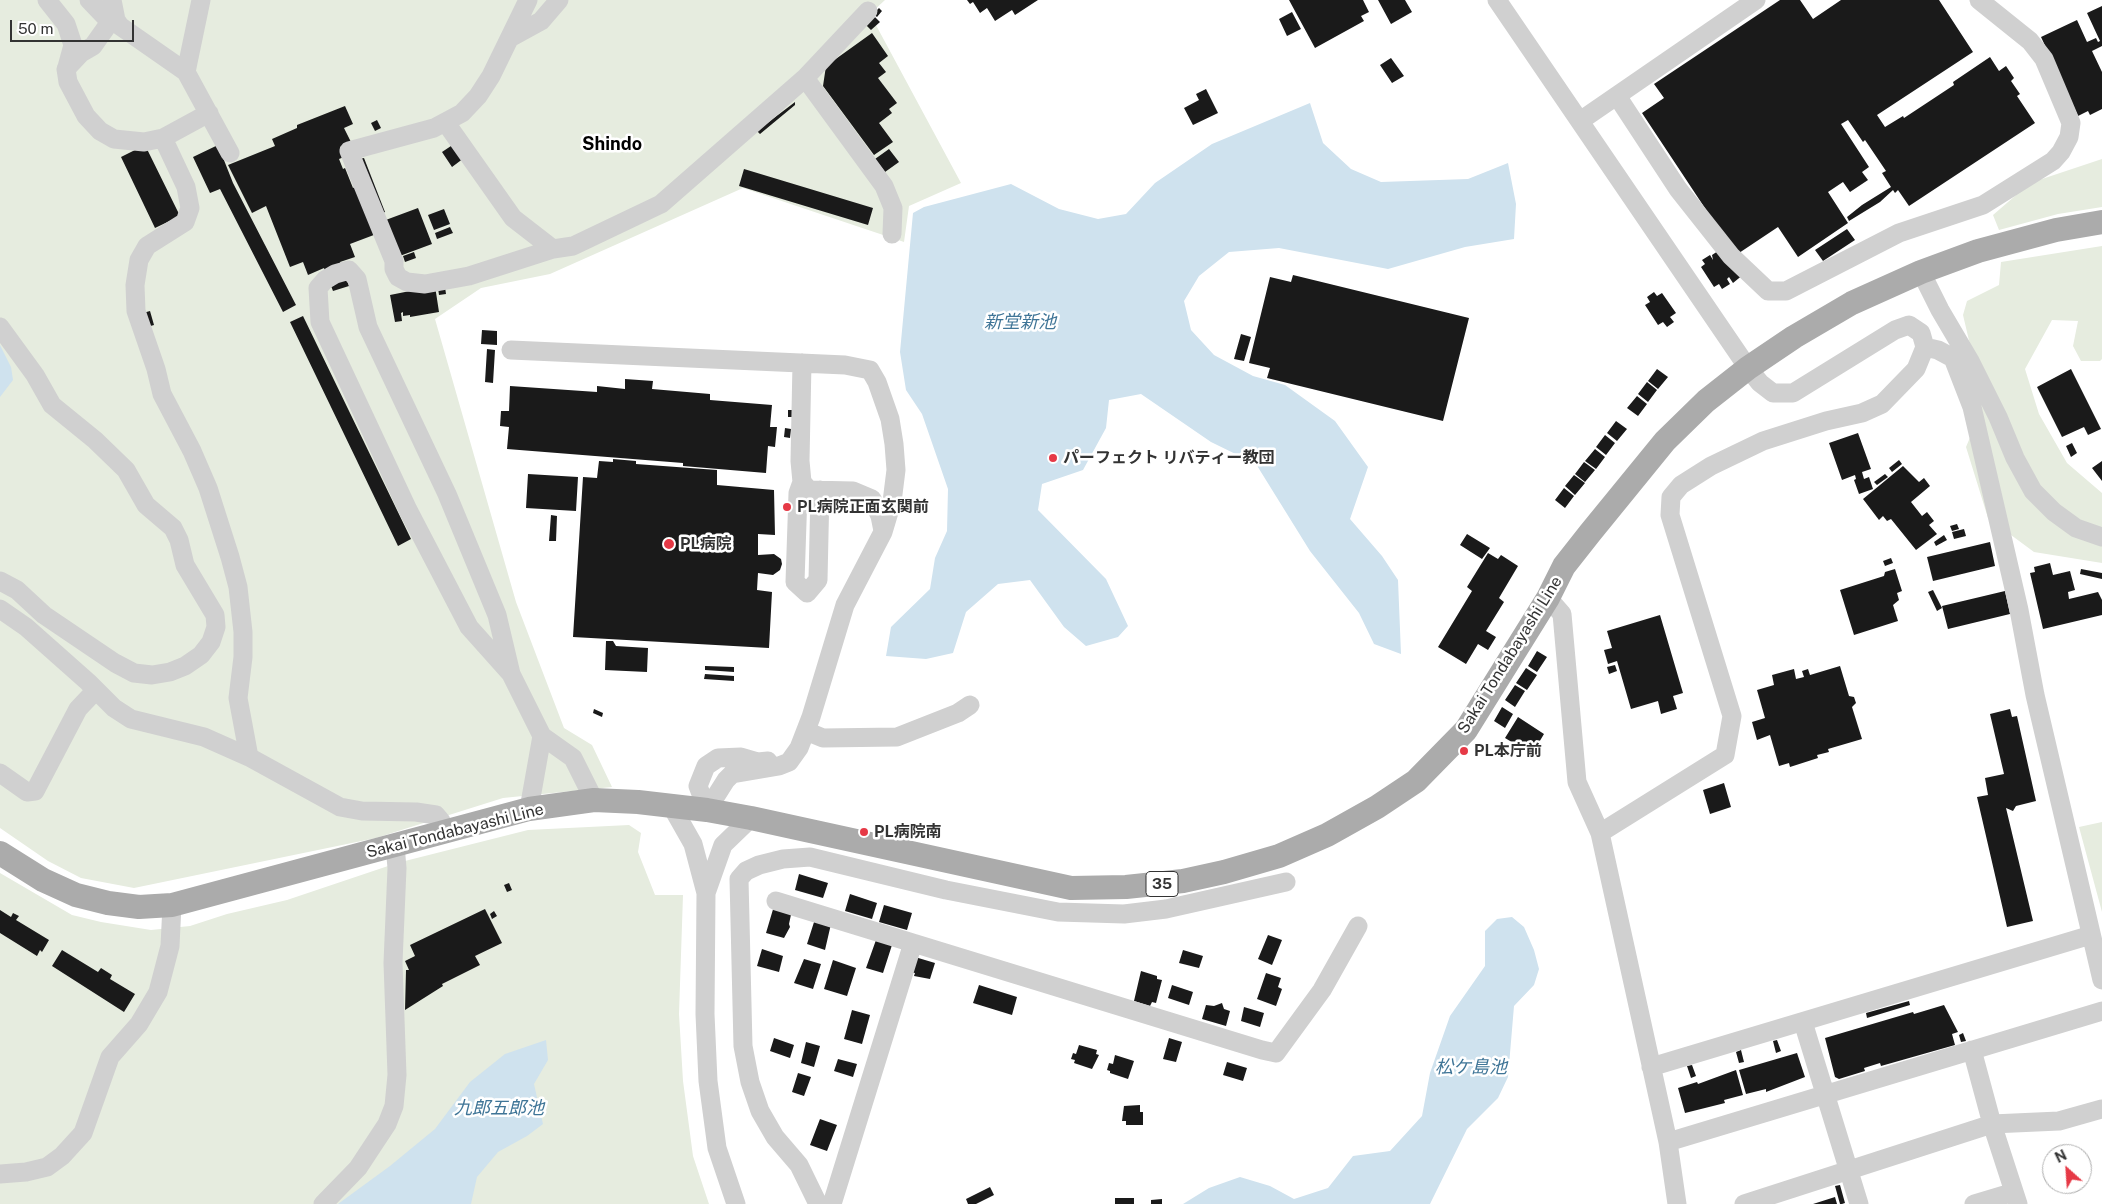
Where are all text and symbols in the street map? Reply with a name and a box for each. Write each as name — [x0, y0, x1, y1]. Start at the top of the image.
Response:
scale bar — [12, 10, 136, 42]
text: 50 m — [18, 20, 53, 37]
district label: Shindo — [582, 133, 642, 155]
water label: 新堂新池 — [984, 311, 1056, 333]
place label: パーフェクト リバティー教団 — [1063, 448, 1275, 468]
marker: パーフェクト リバティー教団 — [1047, 452, 1059, 464]
place label: PL病院正面玄関前 — [797, 497, 929, 517]
marker: PL病院正面玄関前 — [781, 501, 793, 513]
place label: PL病院 — [680, 534, 732, 554]
marker: PL病院 — [662, 537, 676, 551]
street label: Sakai Tondabayashi Line — [1454, 573, 1566, 737]
place label: PL本庁前 — [1474, 741, 1542, 761]
marker: PL本庁前 — [1458, 745, 1470, 757]
street label: Sakai Tondabayashi Line — [364, 800, 546, 862]
place label: PL病院南 — [874, 822, 942, 842]
marker: PL病院南 — [858, 826, 870, 838]
road number: 35 — [1146, 872, 1178, 896]
water label: 松ケ島池 — [1435, 1056, 1507, 1078]
water label: 九郎五郎池 — [454, 1097, 544, 1119]
north arrow — [2042, 1144, 2092, 1194]
text: N — [2052, 1147, 2069, 1166]

